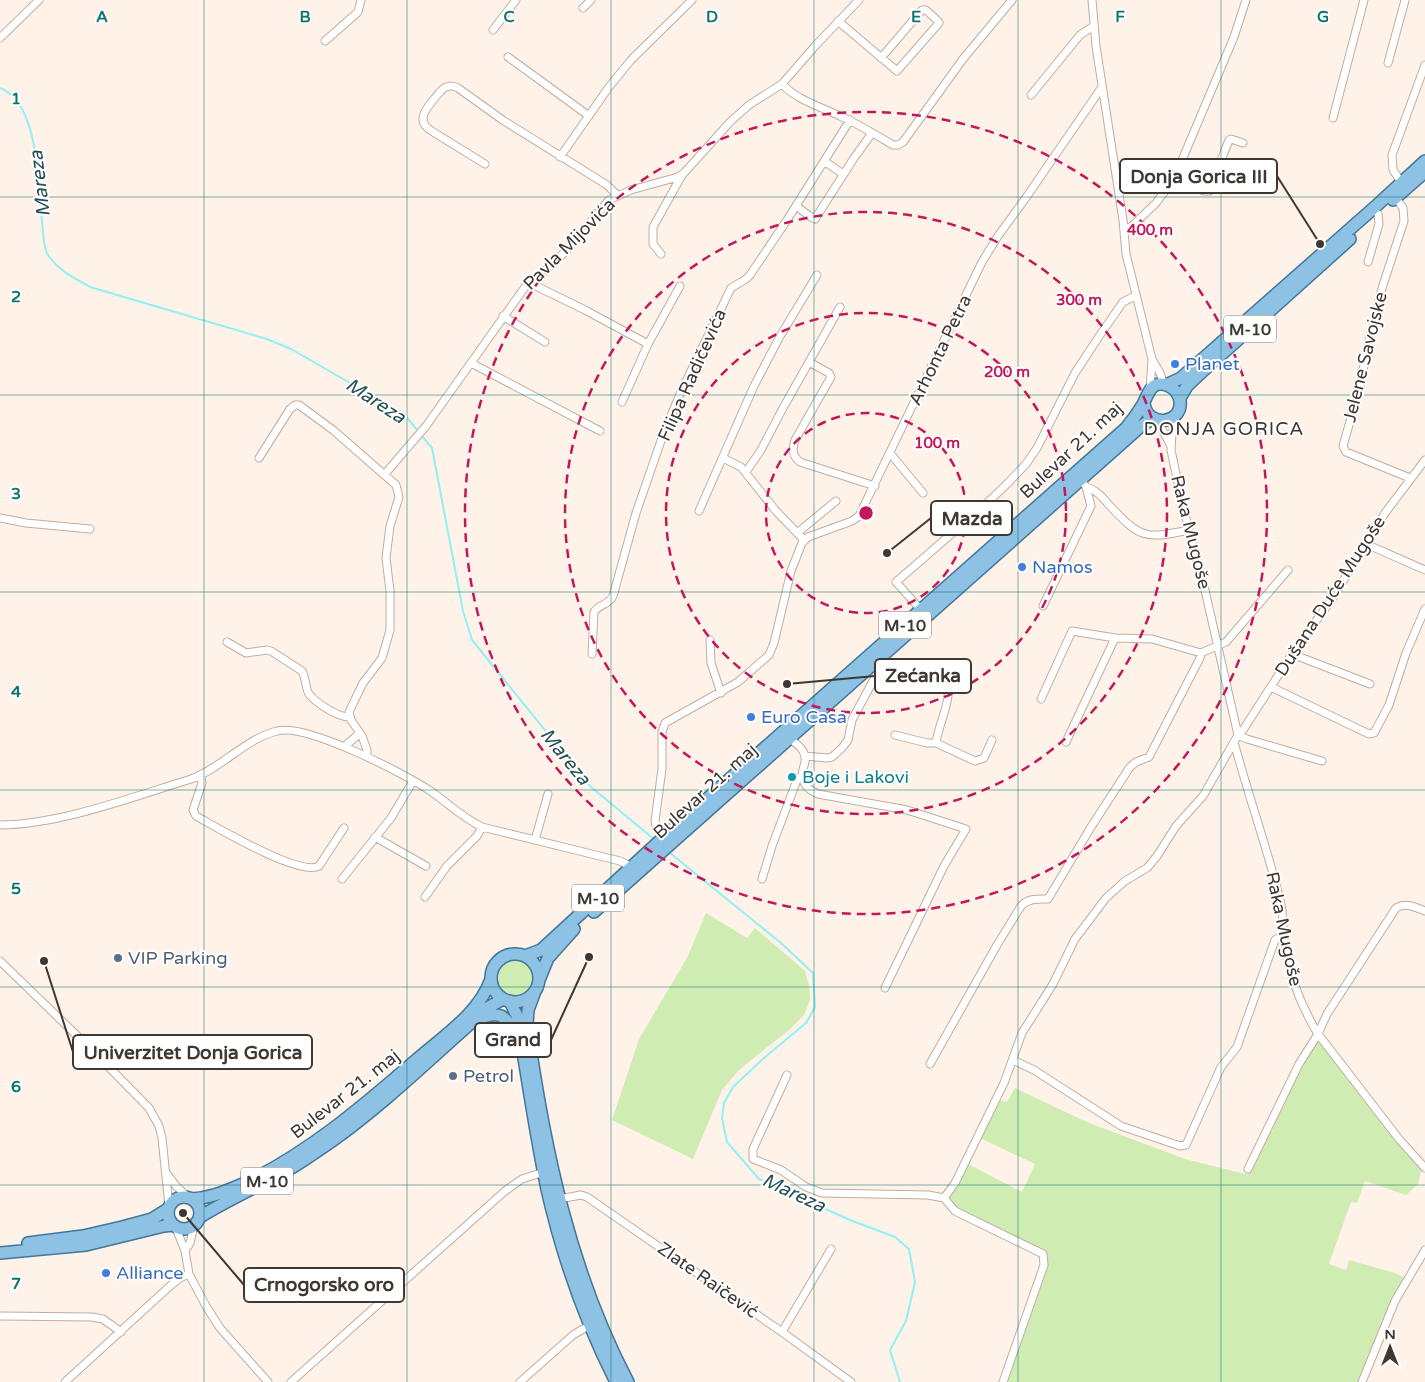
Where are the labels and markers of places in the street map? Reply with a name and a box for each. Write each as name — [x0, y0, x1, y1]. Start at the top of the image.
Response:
callout: Donja Gorica III — [1120, 159, 1277, 193]
place label: Planet — [1185, 353, 1240, 375]
marker: Planet — [1169, 358, 1181, 370]
callout: Mazda — [931, 501, 1012, 535]
centre of rings — [857, 504, 875, 522]
place label: Namos — [1032, 556, 1093, 578]
marker: Namos — [1016, 561, 1028, 573]
callout: Zećanka — [875, 659, 971, 693]
place label: Euro Casa — [761, 706, 847, 728]
marker: Euro Casa — [745, 711, 757, 723]
place label: Boje i Lakovi — [802, 766, 909, 788]
marker: Boje i Lakovi — [786, 771, 798, 783]
place label: VIP Parking — [128, 947, 228, 969]
marker: VIP Parking — [112, 952, 124, 964]
callout: Grand — [475, 1023, 551, 1057]
callout: Univerzitet Donja Gorica — [73, 1035, 312, 1069]
place label: Petrol — [463, 1065, 514, 1087]
marker: Petrol — [447, 1070, 459, 1082]
place label: Alliance — [116, 1262, 184, 1284]
marker: Alliance — [100, 1267, 112, 1279]
callout: Crnogorsko oro — [244, 1268, 404, 1302]

